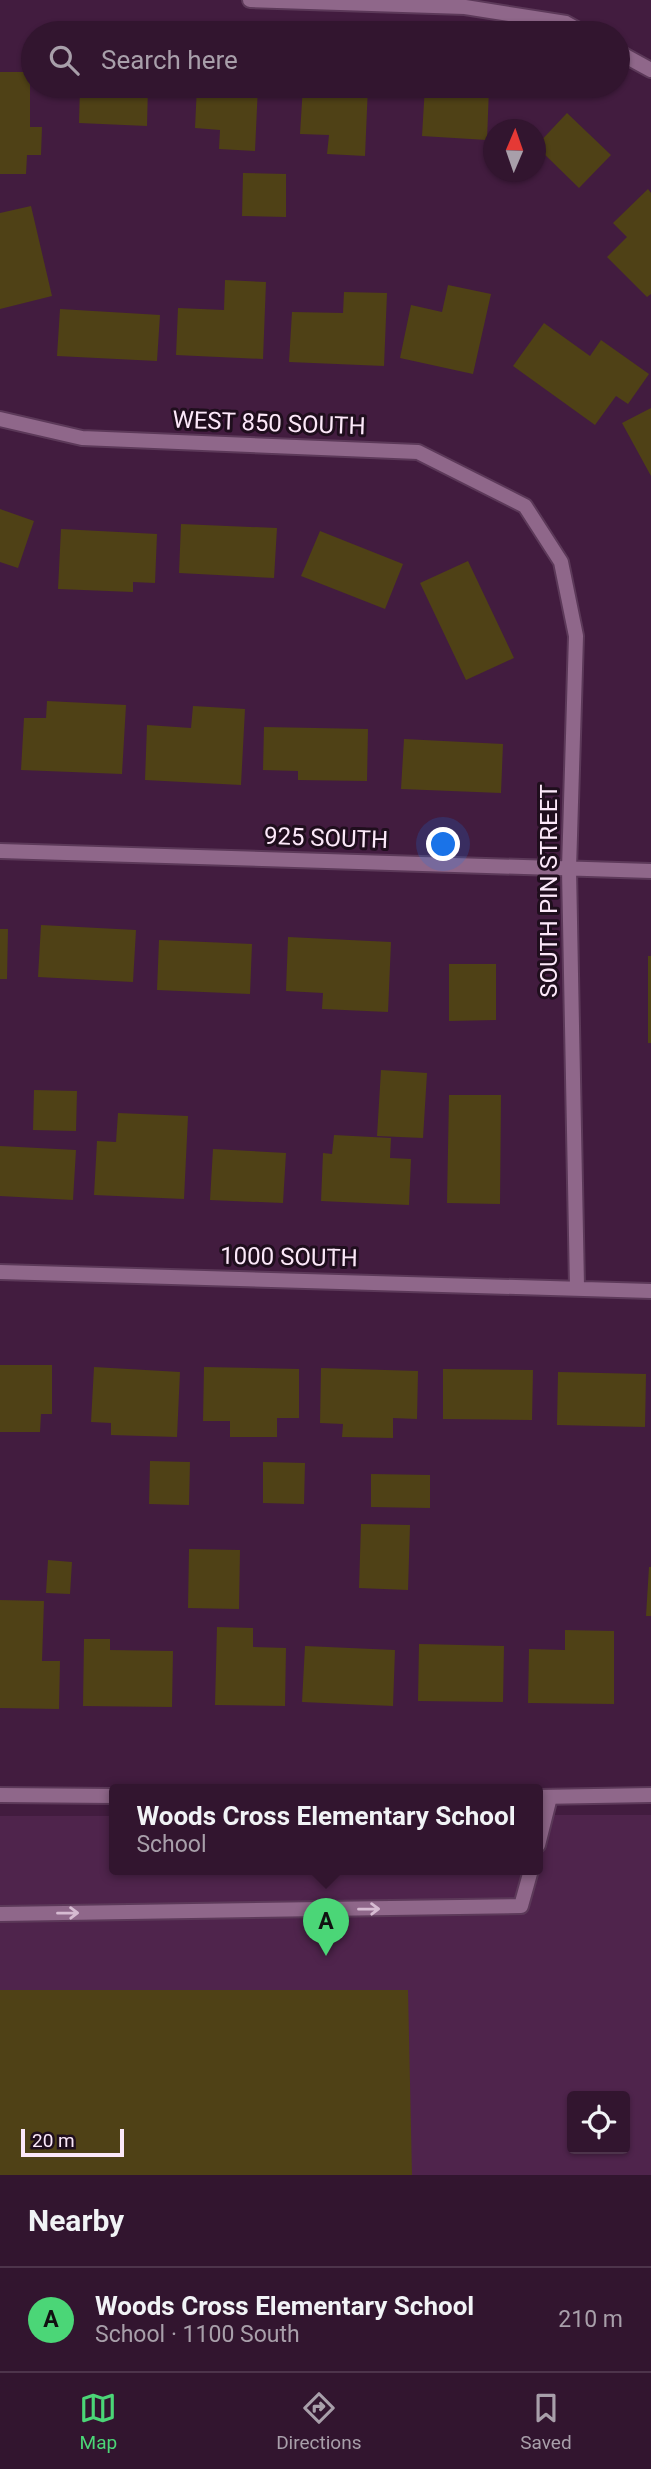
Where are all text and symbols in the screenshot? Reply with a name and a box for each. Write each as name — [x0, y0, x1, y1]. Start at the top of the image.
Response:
search box — [21, 21, 630, 98]
icon: search — [45, 41, 83, 79]
text: Search here — [101, 45, 238, 75]
north arrow — [483, 119, 546, 182]
street label: WEST 850 SOUTH — [172, 406, 366, 440]
street label: SOUTH PIN STREET — [535, 784, 563, 998]
street label: 925 SOUTH — [263, 822, 389, 854]
your location — [426, 827, 460, 861]
street label: 1000 SOUTH — [220, 1242, 358, 1272]
popup — [109, 1784, 543, 1875]
text: Woods Cross Elementary School — [136, 1801, 516, 1831]
text: School — [136, 1831, 207, 1858]
pin: A — [303, 1898, 349, 1956]
one-way arrow — [357, 1902, 380, 1916]
one-way arrow — [56, 1906, 79, 1920]
map controls — [567, 2091, 630, 2154]
button: locate — [567, 2091, 630, 2154]
scale bar — [21, 2126, 124, 2158]
text: 20 m — [32, 2129, 75, 2152]
text: Nearby — [28, 2203, 124, 2238]
text: Woods Cross Elementary School — [95, 2291, 474, 2321]
text: A — [43, 2306, 59, 2333]
text: 210 m — [558, 2306, 623, 2333]
text: School · 1100 South — [95, 2321, 300, 2348]
tab: Map — [79, 2389, 117, 2454]
tab: Directions — [276, 2389, 361, 2454]
tab: Saved — [520, 2389, 572, 2454]

